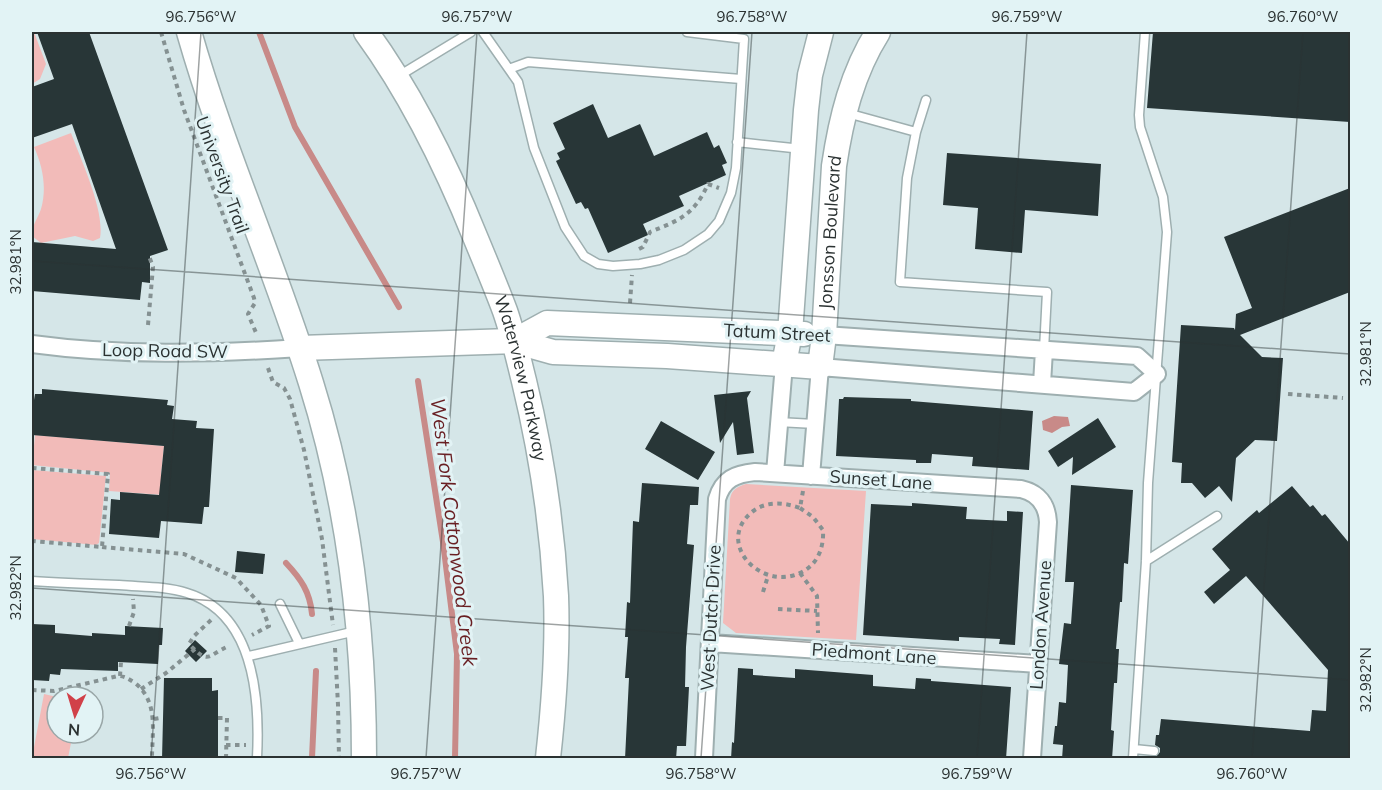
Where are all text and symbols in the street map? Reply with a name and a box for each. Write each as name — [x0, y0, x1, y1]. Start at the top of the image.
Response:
text: 96.756°W — [166, 7, 237, 26]
text: 96.757°W — [442, 7, 513, 26]
text: 96.758°W — [717, 7, 788, 26]
text: 96.759°W — [992, 7, 1063, 26]
text: 96.760°W — [1268, 7, 1339, 26]
street label: University Trail — [191, 113, 254, 236]
street label: Jonsson Boulevard — [814, 154, 846, 310]
text: 32.981°N — [6, 229, 25, 295]
street label: Waterview Parkway — [489, 292, 553, 464]
street label: Tatum Street — [723, 318, 831, 347]
text: 32.981°N — [1356, 321, 1375, 387]
street label: Loop Road SW — [102, 338, 228, 363]
water label: West Fork Cottonwood Creek — [426, 396, 483, 668]
street label: Sunset Lane — [829, 464, 933, 495]
street label: West Dutch Drive — [695, 544, 726, 692]
text: 32.982°N — [6, 555, 25, 621]
street label: London Avenue — [1025, 560, 1056, 690]
street label: Piedmont Lane — [811, 638, 937, 669]
text: 32.982°N — [1356, 647, 1375, 713]
north arrow — [45, 685, 105, 745]
text: N — [67, 720, 81, 740]
text: 96.756°W — [116, 764, 187, 783]
text: 96.757°W — [391, 764, 462, 783]
text: 96.758°W — [666, 764, 737, 783]
text: 96.759°W — [942, 764, 1013, 783]
text: 96.760°W — [1217, 764, 1288, 783]

